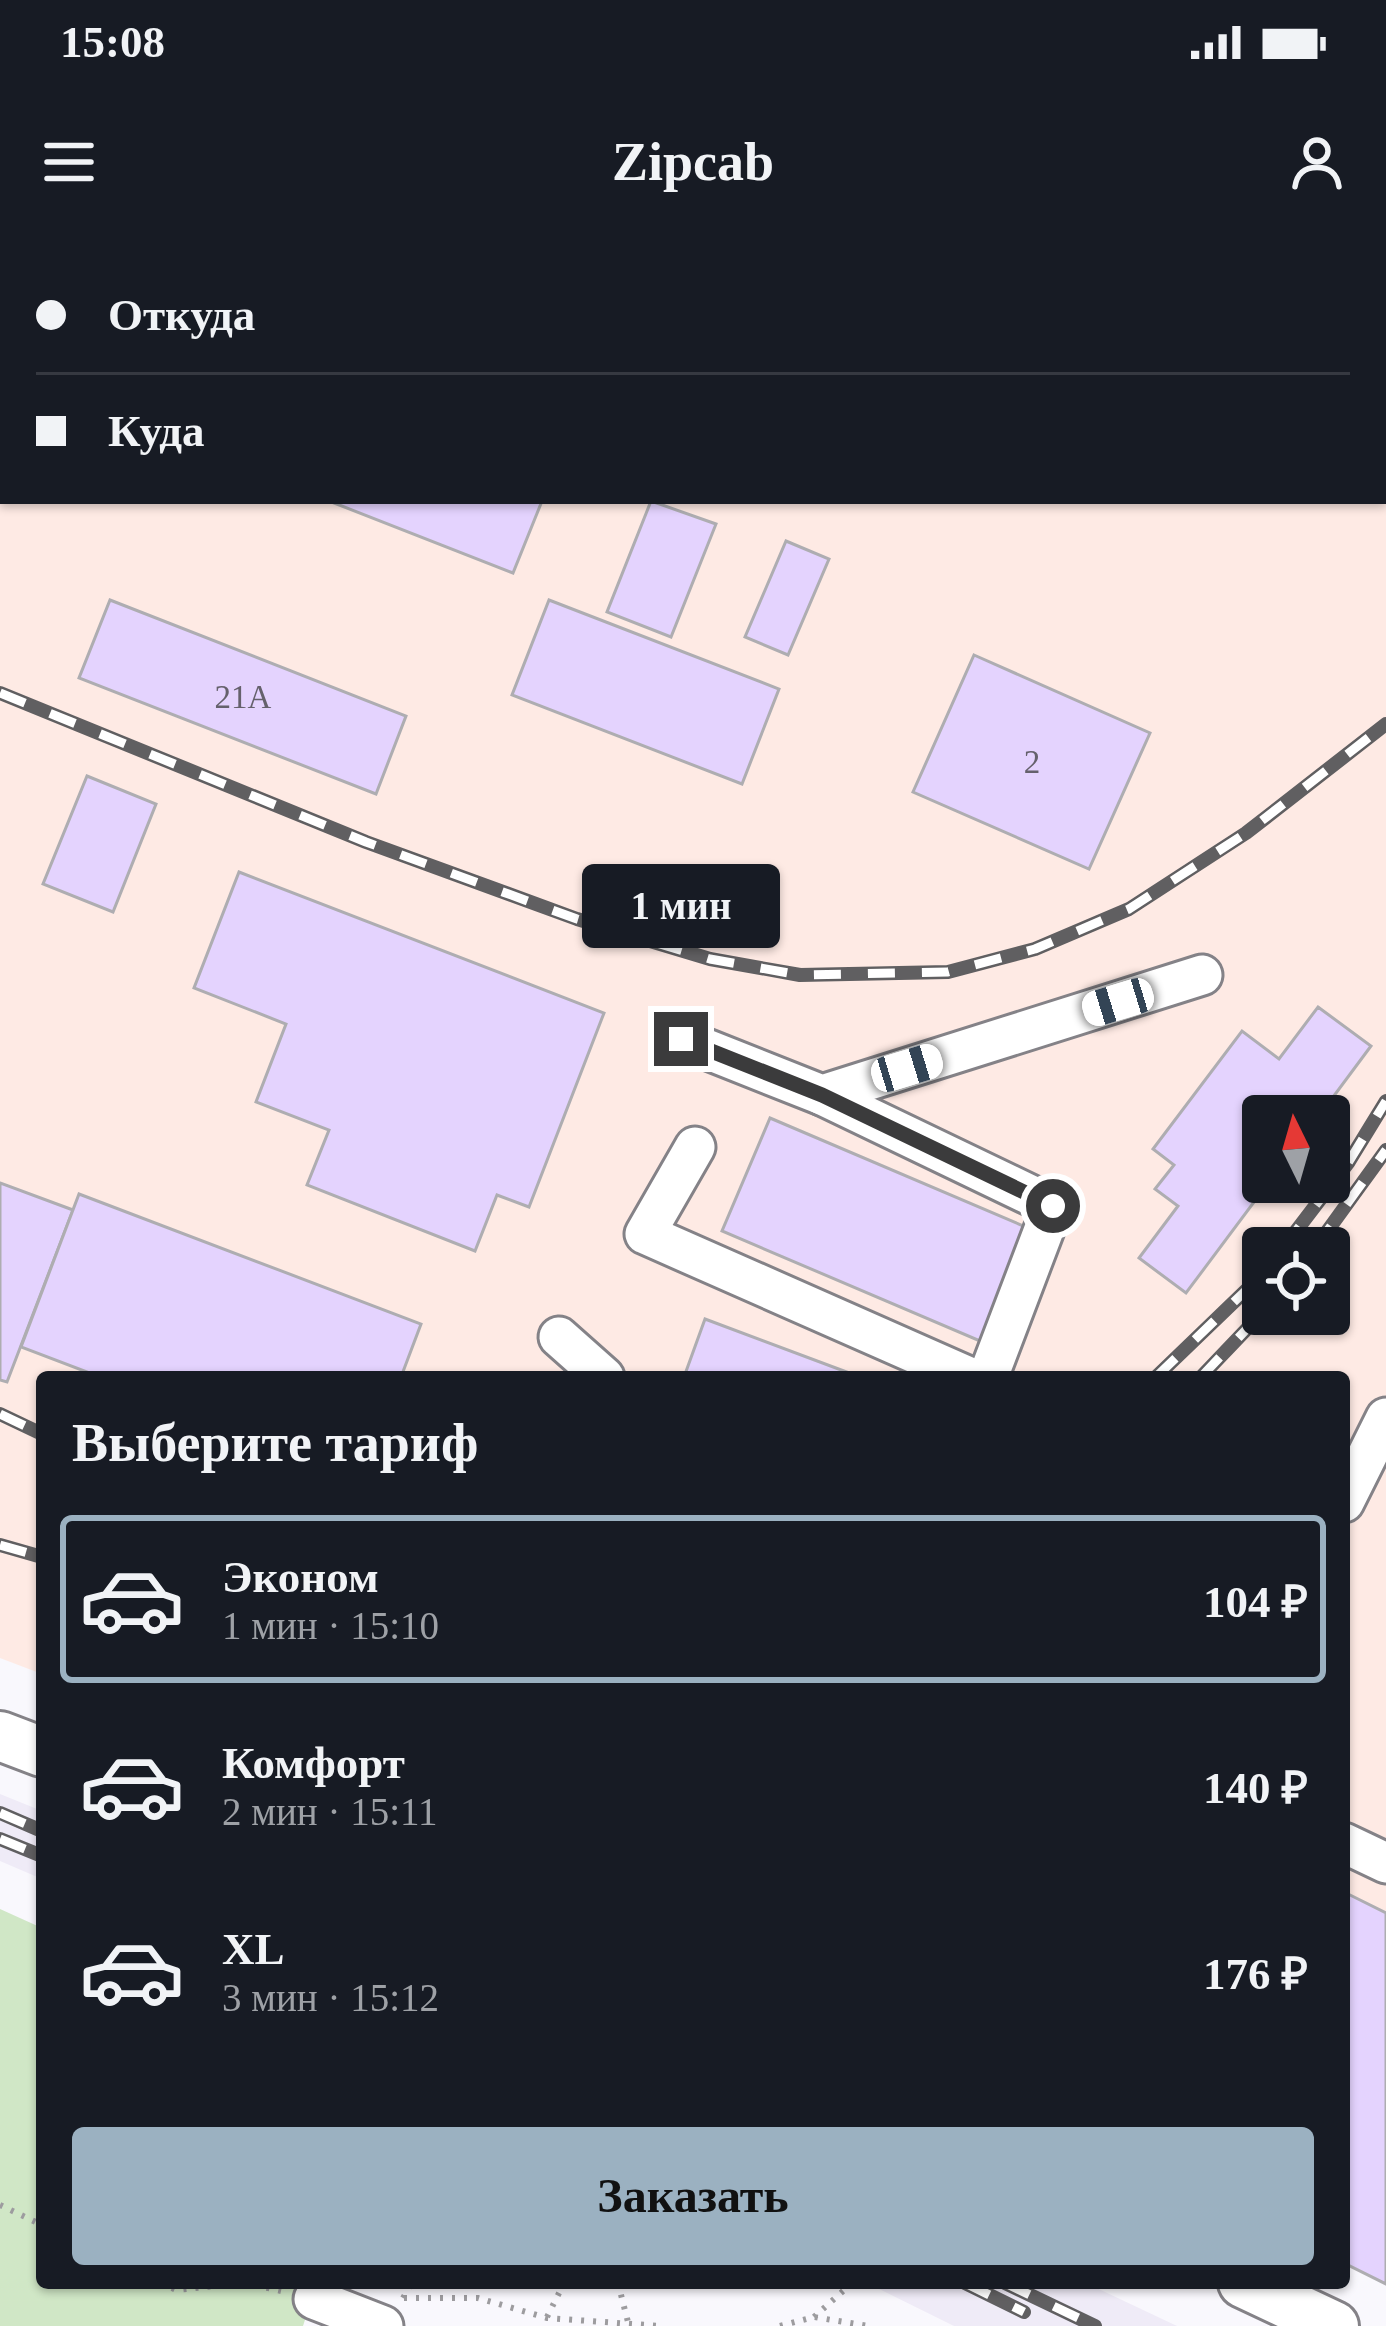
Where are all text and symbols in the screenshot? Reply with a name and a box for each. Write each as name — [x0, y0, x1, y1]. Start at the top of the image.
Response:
text: 15:08 — [60, 17, 165, 67]
icon: menu — [36, 129, 102, 195]
icon: person — [1284, 129, 1350, 195]
text: Zipcab — [612, 132, 774, 192]
text: Откуда — [108, 290, 255, 340]
text: Куда — [108, 406, 204, 456]
house number: 21А — [215, 679, 272, 715]
house number: 2 — [1024, 744, 1040, 780]
callout: 1 мин — [582, 865, 780, 949]
text: 1 мин — [631, 884, 731, 927]
car — [1078, 974, 1158, 1030]
route end — [654, 1012, 708, 1066]
car — [867, 1040, 947, 1096]
north arrow — [1242, 1095, 1350, 1203]
map controls — [1242, 1095, 1350, 1335]
route start — [1026, 1179, 1080, 1233]
button: locate — [1242, 1227, 1350, 1335]
text: Выберите тариф — [72, 1413, 478, 1473]
icon: car — [78, 1545, 186, 1653]
text: Эконом — [222, 1552, 379, 1602]
text: 104 ₽ — [1203, 1577, 1308, 1627]
text: 1 мин · 15:10 — [222, 1604, 439, 1647]
icon: car — [78, 1731, 186, 1839]
text: Комфорт — [222, 1738, 405, 1788]
text: 140 ₽ — [1203, 1763, 1308, 1813]
text: 2 мин · 15:11 — [222, 1790, 438, 1833]
icon: car — [78, 1917, 186, 2025]
text: XL — [222, 1924, 285, 1974]
text: 176 ₽ — [1203, 1949, 1308, 1999]
text: 3 мин · 15:12 — [222, 1976, 439, 2019]
button: Заказать — [72, 2127, 1314, 2265]

